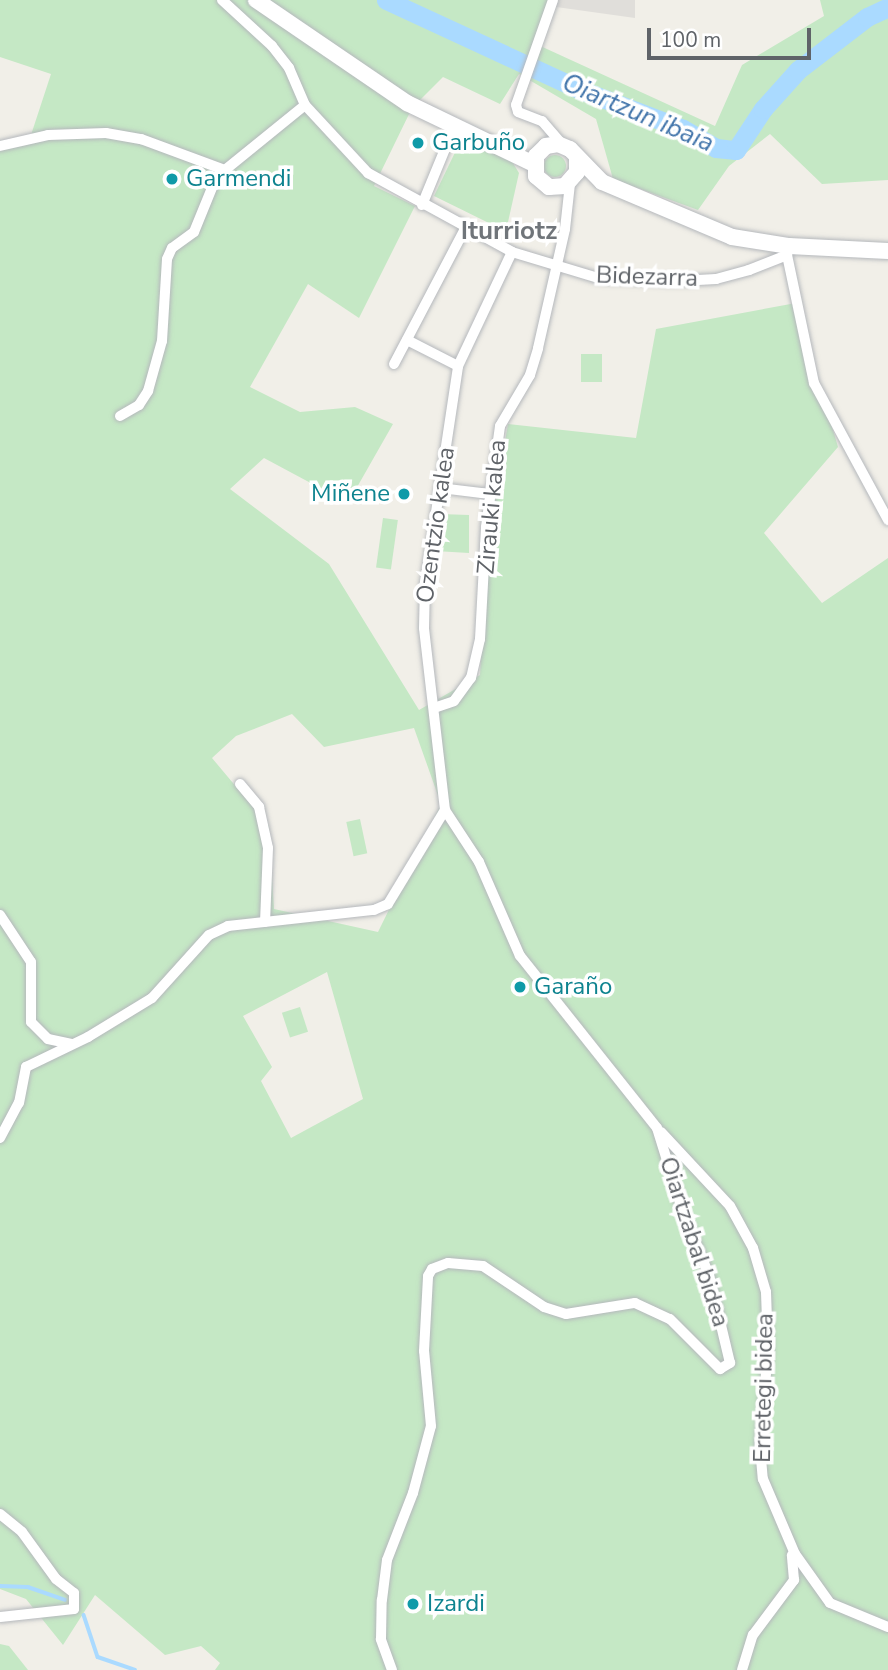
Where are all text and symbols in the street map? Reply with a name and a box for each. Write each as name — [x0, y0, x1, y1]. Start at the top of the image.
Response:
scale bar — [650, 14, 814, 58]
text: 100 m — [660, 26, 721, 54]
water label: Oiartzun ibaia — [557, 67, 719, 159]
place label: Garbuño — [432, 129, 525, 157]
marker: Garbuño — [410, 135, 426, 151]
place label: Garmendi — [186, 165, 291, 193]
marker: Garmendi — [164, 171, 180, 187]
district label: Iturriotz — [461, 215, 557, 247]
street label: Bidezarra — [596, 261, 698, 293]
street label: Zirauki kalea — [472, 438, 512, 576]
street label: Ozentzio kalea — [411, 445, 461, 605]
place label: Miñene — [311, 480, 390, 508]
marker: Miñene — [396, 486, 412, 502]
place label: Garaño — [534, 973, 612, 1001]
marker: Garaño — [512, 979, 528, 995]
street label: Oiartzabal bidea — [653, 1153, 735, 1331]
street label: Erretegi bidea — [748, 1313, 780, 1463]
place label: Izardi — [427, 1590, 485, 1618]
marker: Izardi — [405, 1596, 421, 1612]

